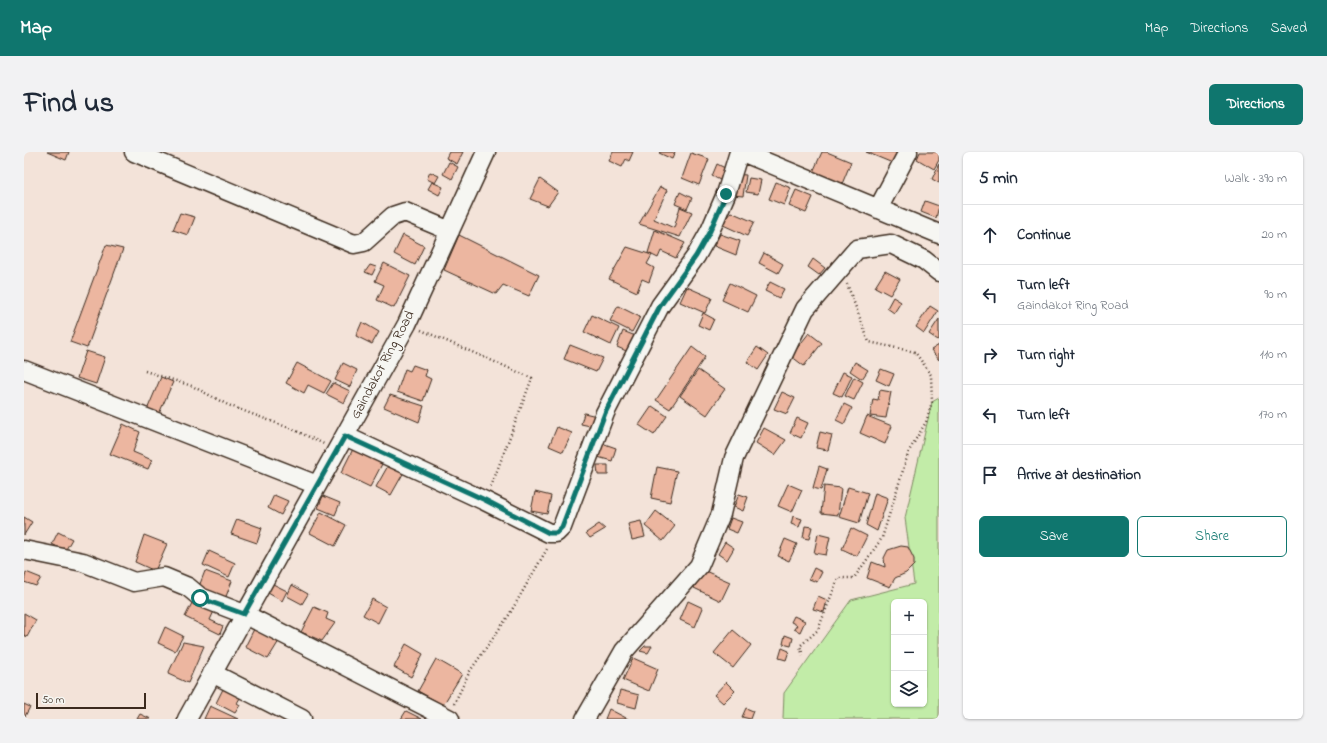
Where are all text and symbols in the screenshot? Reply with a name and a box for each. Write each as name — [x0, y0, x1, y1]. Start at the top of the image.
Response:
text: Map — [20, 15, 52, 42]
text: Map — [1145, 18, 1168, 39]
text: Directions — [1190, 18, 1248, 39]
text: Saved — [1270, 18, 1307, 39]
text: Find us — [24, 84, 114, 125]
button: Directions — [1209, 84, 1303, 125]
text: 5 min — [979, 166, 1018, 191]
text: Walk · 390 m — [1225, 169, 1287, 188]
route end — [717, 185, 735, 203]
icon: ahead — [979, 224, 1001, 246]
text: Continue — [1017, 224, 1071, 246]
text: 20 m — [1262, 225, 1287, 244]
text: Turn left — [1017, 274, 1070, 296]
icon: left — [979, 284, 1001, 306]
text: 90 m — [1264, 285, 1287, 304]
text: Gaindakot Ring Road — [1017, 296, 1129, 315]
street label: Gaindakot Ring Road — [346, 307, 421, 423]
icon: right — [979, 344, 1001, 366]
text: Turn right — [1017, 344, 1075, 366]
text: 110 m — [1260, 345, 1287, 364]
icon: left — [979, 404, 1001, 426]
text: Turn left — [1017, 404, 1070, 426]
text: 170 m — [1259, 405, 1287, 424]
icon: arrive — [979, 464, 1001, 486]
text: Arrive at destination — [1017, 464, 1141, 486]
button: Save — [979, 516, 1129, 557]
button: Share — [1137, 516, 1287, 557]
route start — [191, 589, 209, 607]
map controls — [891, 599, 927, 707]
button: + — [891, 599, 927, 635]
button: − — [891, 635, 927, 671]
button: layers — [891, 671, 927, 707]
scale bar — [36, 691, 146, 710]
text: 50 m — [42, 692, 64, 708]

